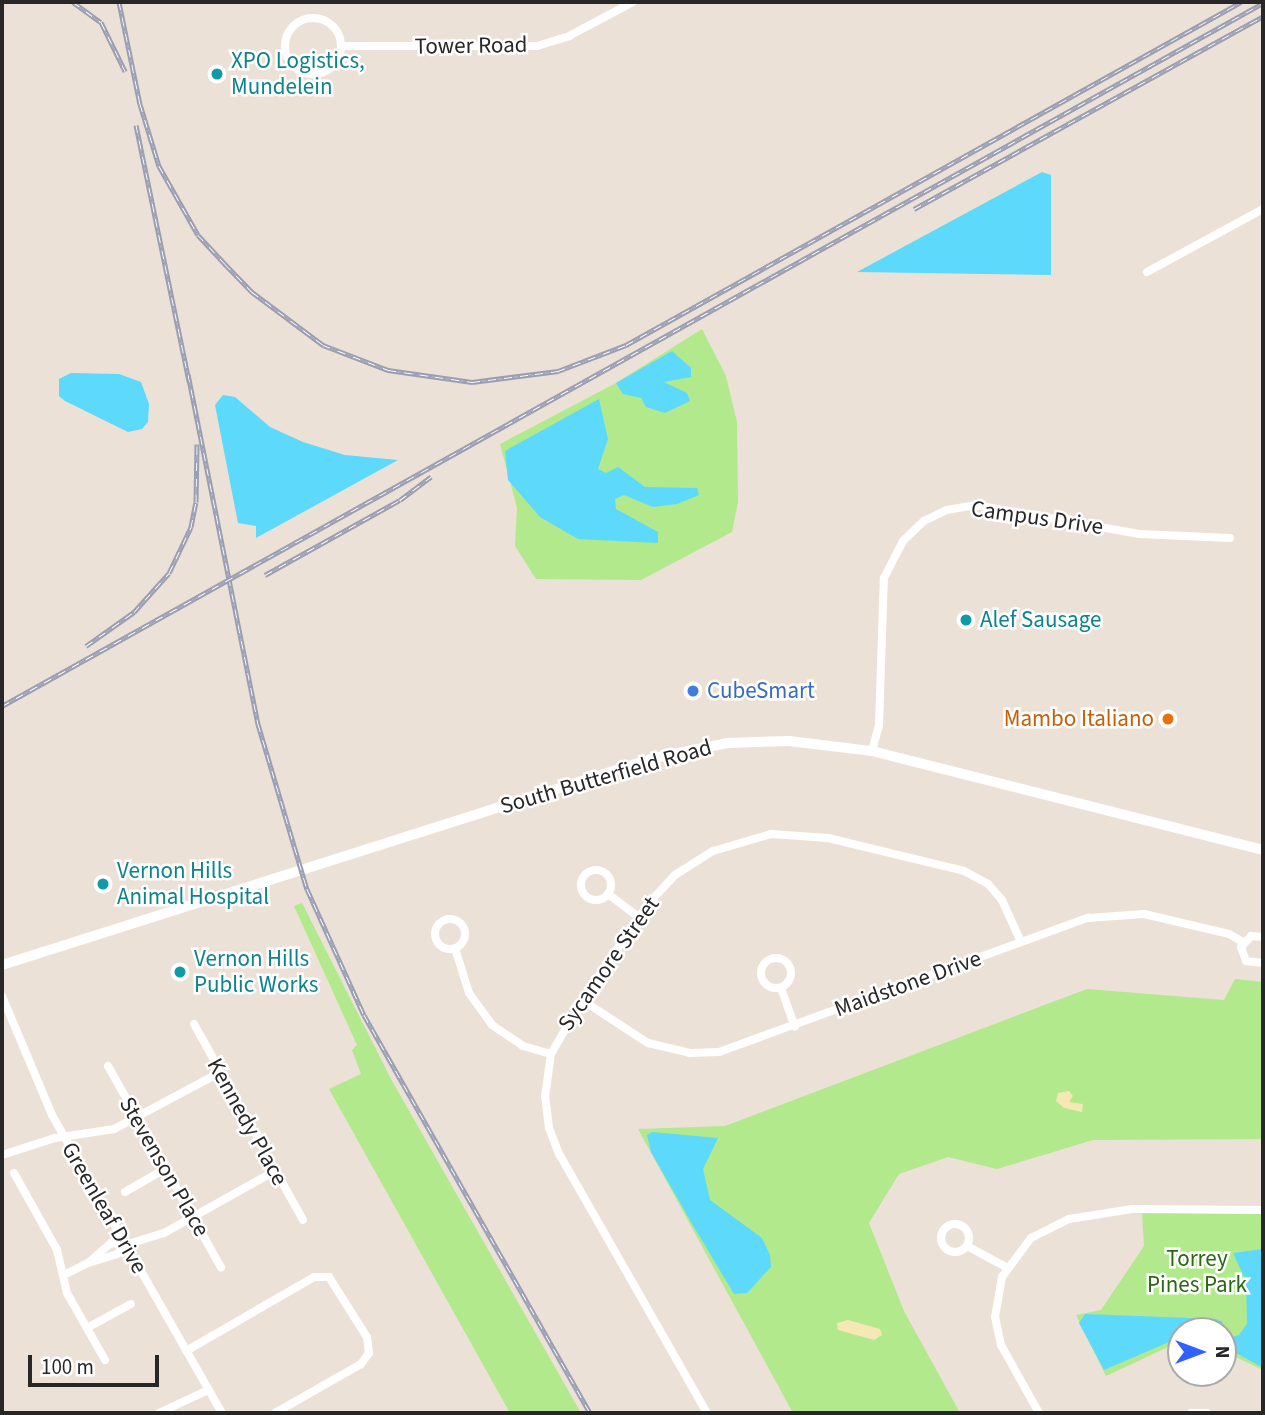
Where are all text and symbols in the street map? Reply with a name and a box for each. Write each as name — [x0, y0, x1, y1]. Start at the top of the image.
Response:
street label: Tower Road — [414, 31, 528, 61]
place label: XPO Logistics, Mundelein — [231, 47, 365, 101]
marker: XPO Logistics, Mundelein — [209, 66, 225, 82]
street label: Campus Drive — [969, 495, 1105, 541]
place label: Alef Sausage — [980, 606, 1101, 634]
marker: Alef Sausage — [958, 612, 974, 628]
place label: CubeSmart — [707, 677, 815, 705]
marker: CubeSmart — [685, 683, 701, 699]
place label: Mambo Italiano — [1004, 705, 1154, 733]
marker: Mambo Italiano — [1160, 711, 1176, 727]
street label: South Butterfield Road — [497, 734, 715, 820]
place label: Vernon Hills Animal Hospital — [117, 857, 269, 911]
marker: Vernon Hills Animal Hospital — [95, 876, 111, 892]
street label: Sycamore Street — [552, 891, 666, 1037]
place label: Vernon Hills Public Works — [194, 945, 318, 999]
street label: Maidstone Drive — [831, 945, 985, 1023]
marker: Vernon Hills Public Works — [172, 964, 188, 980]
street label: Kennedy Place — [201, 1054, 293, 1190]
street label: Stevenson Place — [113, 1092, 215, 1242]
street label: Greenleaf Drive — [55, 1137, 153, 1279]
park label: Torrey Pines Park — [1147, 1245, 1247, 1299]
north arrow — [1167, 1317, 1237, 1387]
scale bar — [32, 1342, 163, 1386]
text: N — [1208, 1346, 1235, 1358]
text: 100 m — [41, 1352, 94, 1382]

